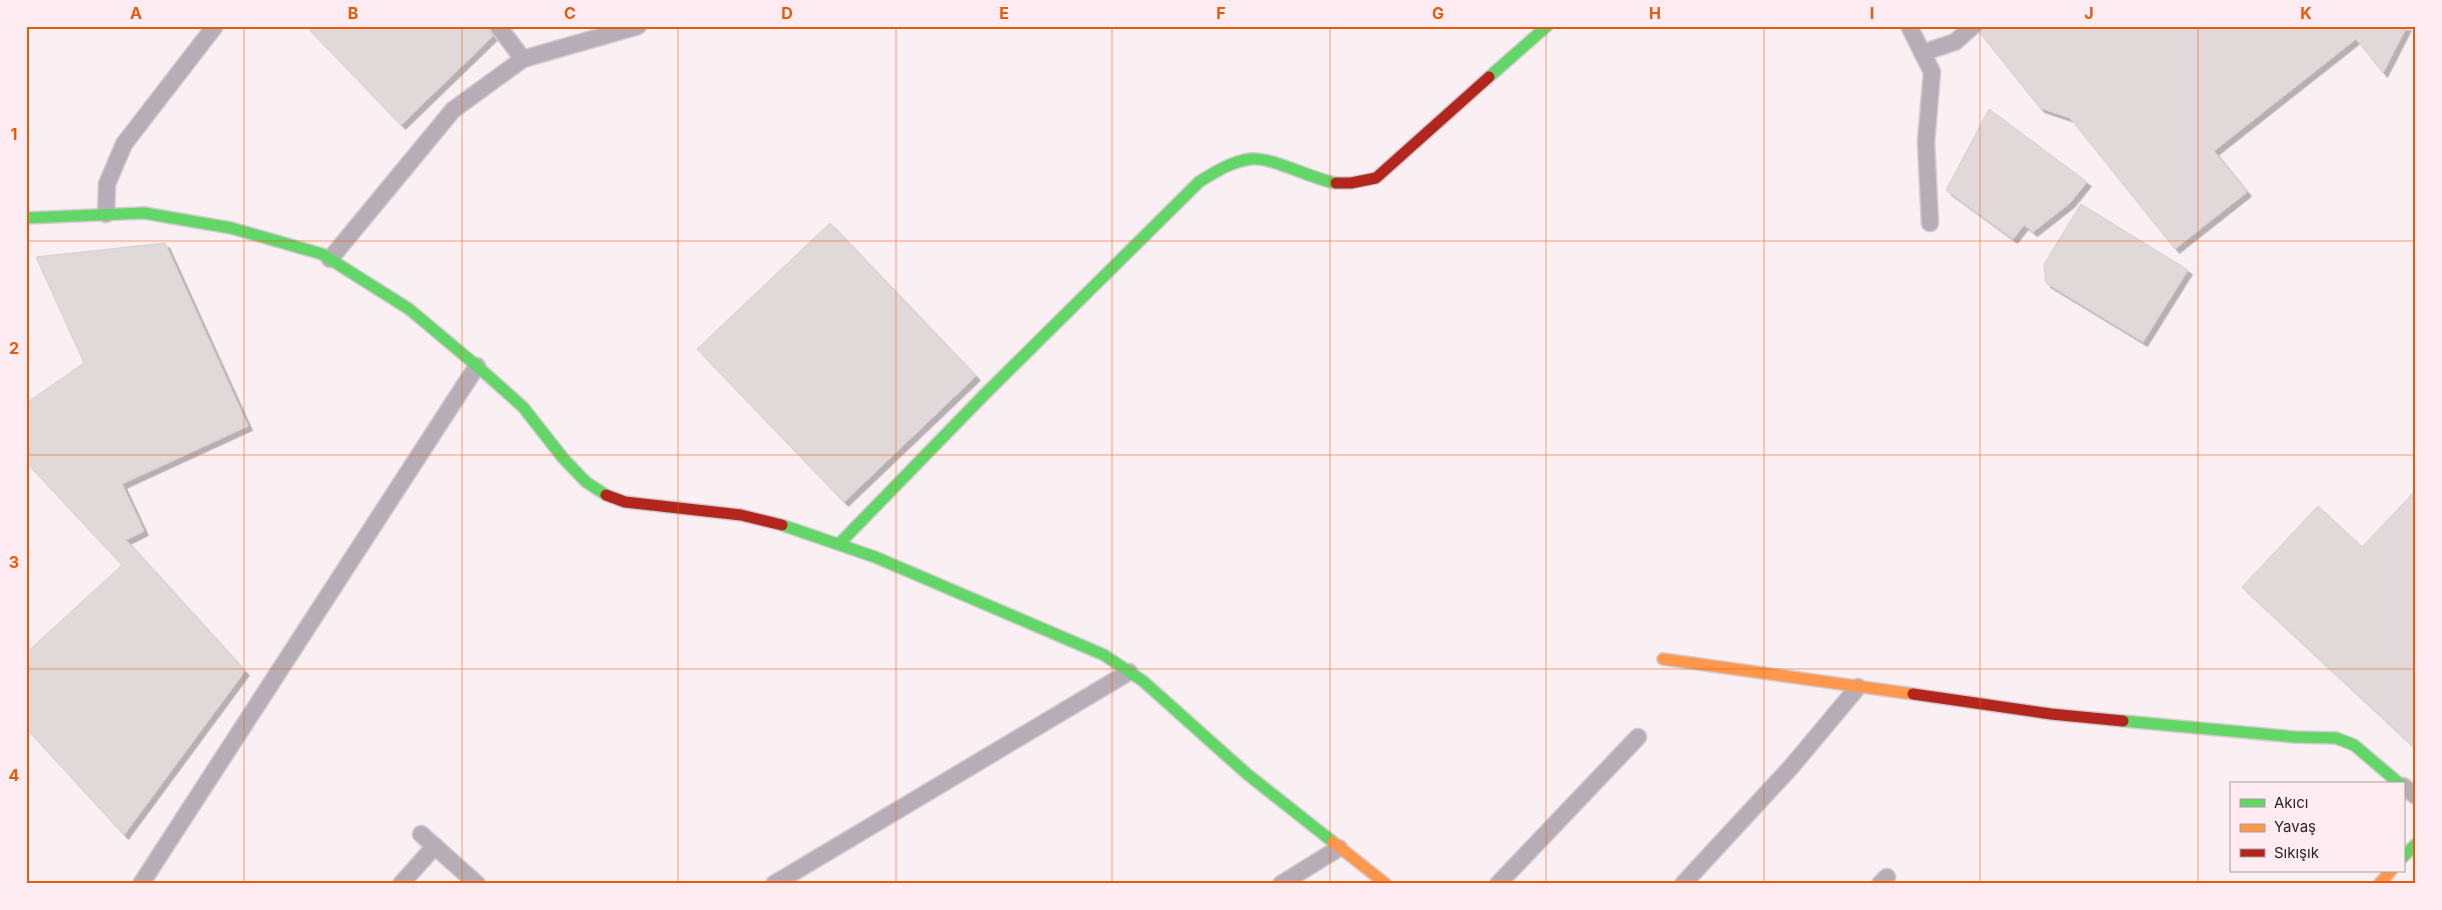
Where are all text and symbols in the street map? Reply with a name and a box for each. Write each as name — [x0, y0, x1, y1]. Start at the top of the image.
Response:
text: A — [130, 3, 142, 23]
text: B — [348, 3, 358, 23]
text: C — [564, 3, 576, 23]
text: D — [781, 3, 793, 23]
text: E — [999, 3, 1009, 23]
text: F — [1216, 3, 1226, 23]
text: G — [1432, 3, 1444, 23]
text: H — [1649, 3, 1661, 23]
text: I — [1870, 3, 1874, 23]
text: J — [2084, 3, 2094, 23]
text: K — [2300, 3, 2312, 23]
text: 1 — [11, 124, 17, 144]
text: 2 — [9, 338, 19, 358]
text: 3 — [9, 552, 19, 572]
text: 4 — [9, 765, 20, 785]
legend — [2230, 782, 2404, 872]
text: Akıcı — [2274, 793, 2308, 812]
text: Yavaş — [2274, 817, 2316, 836]
text: Sıkışık — [2274, 843, 2320, 862]

